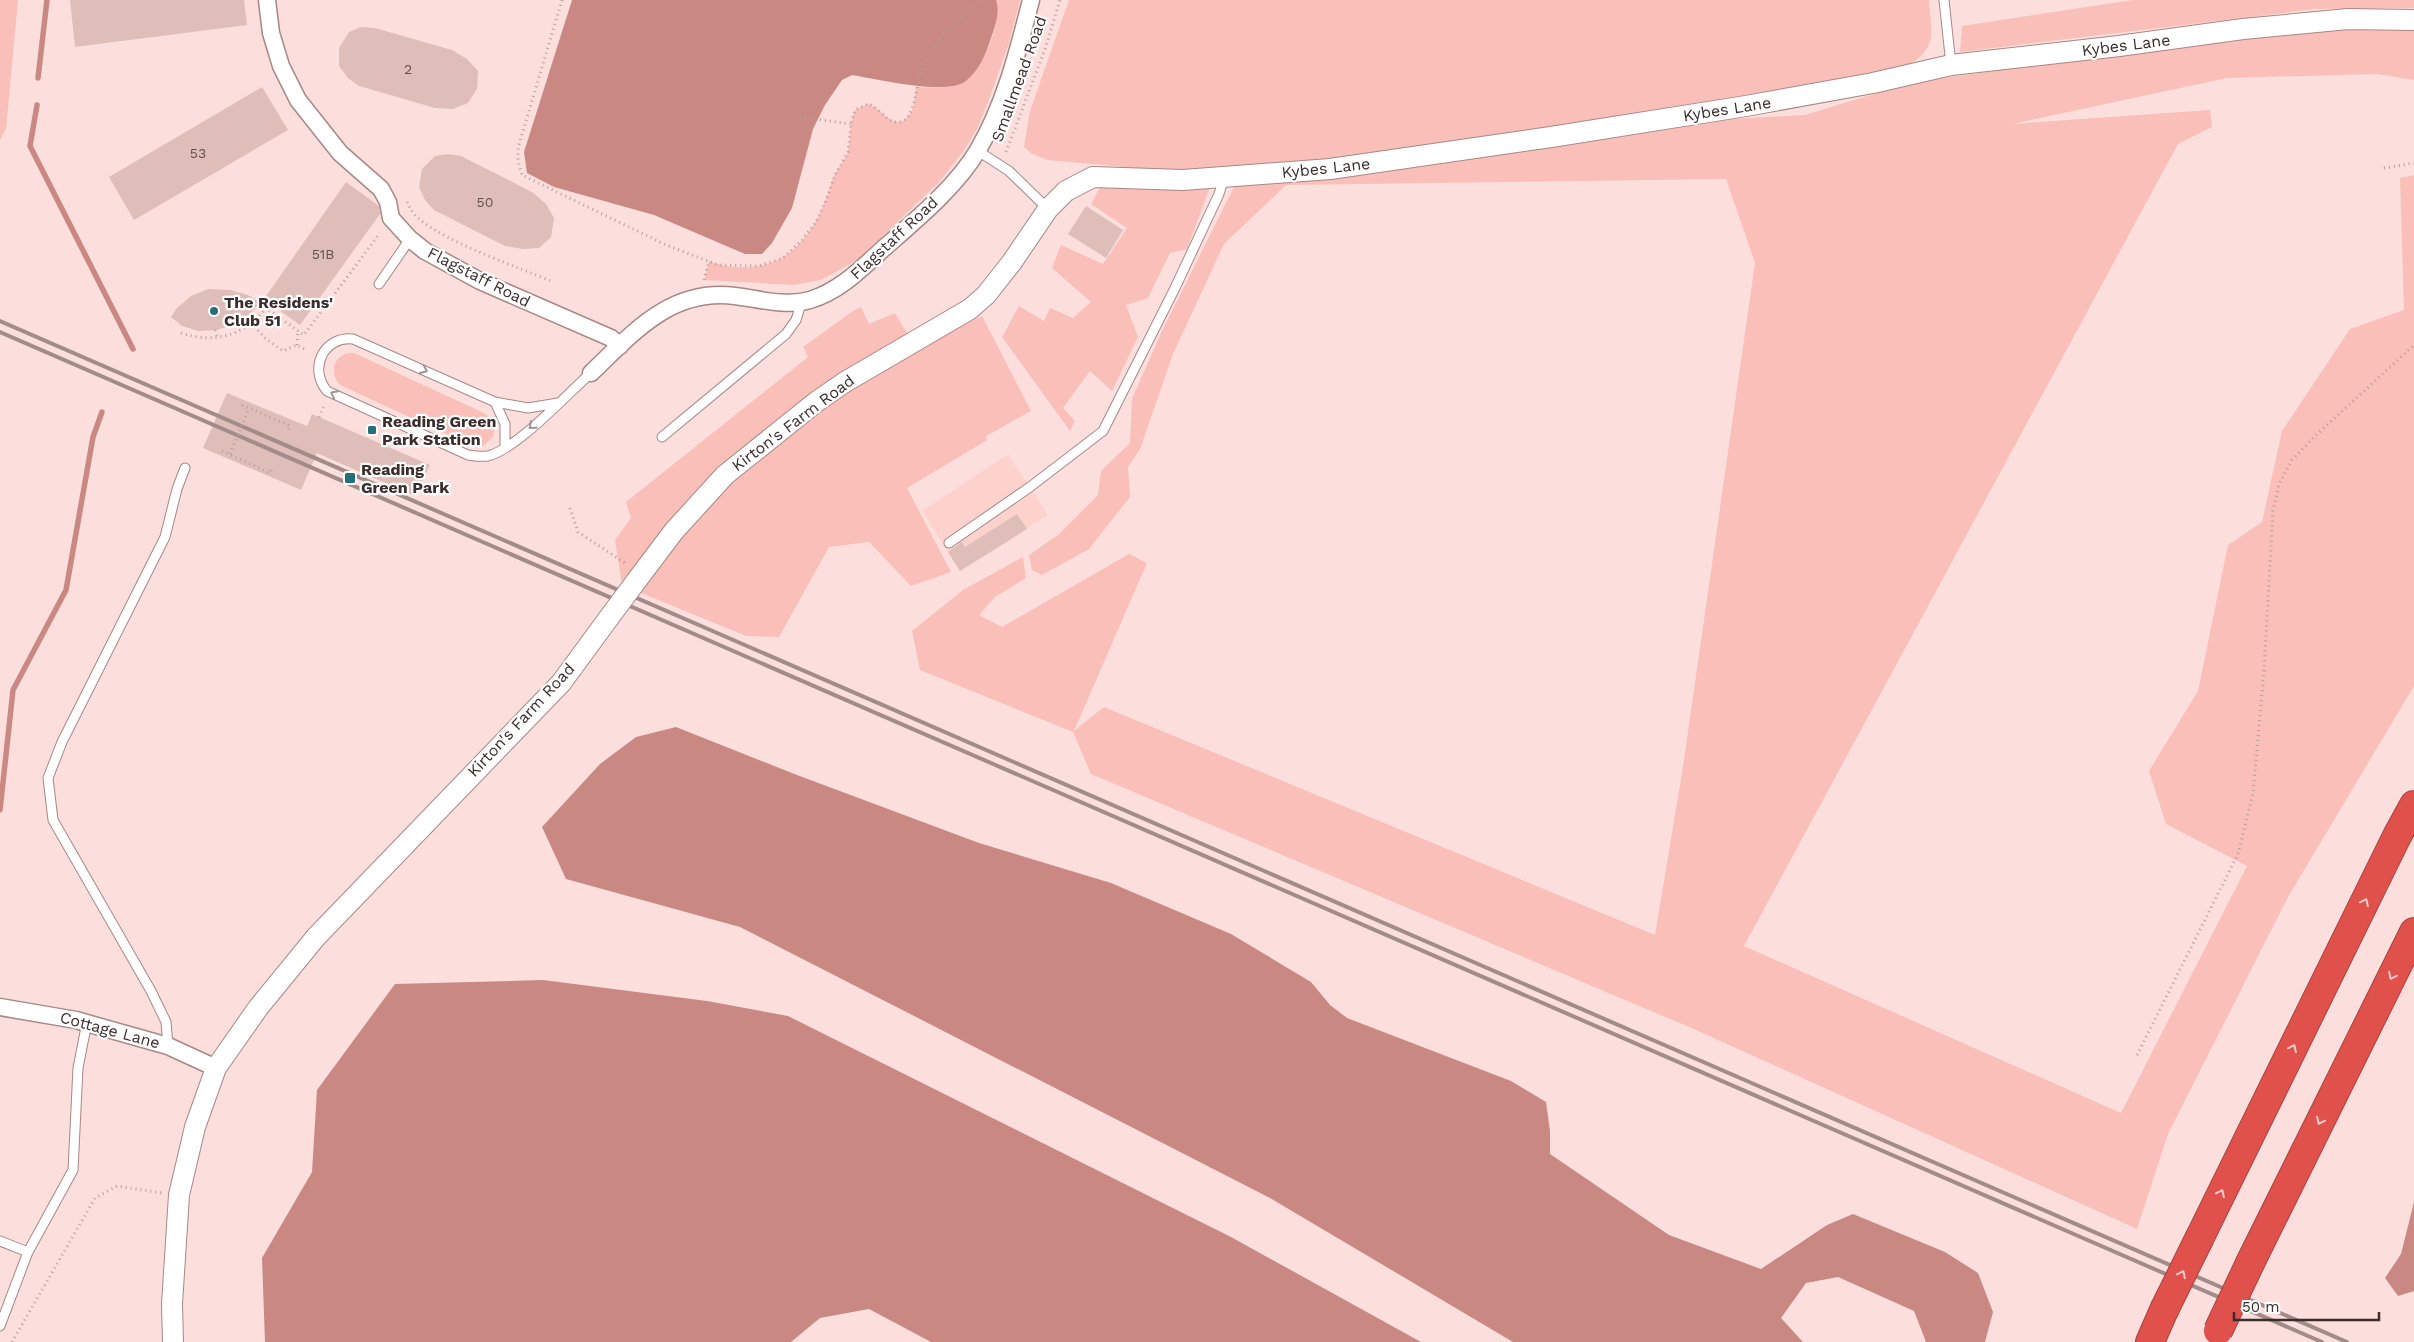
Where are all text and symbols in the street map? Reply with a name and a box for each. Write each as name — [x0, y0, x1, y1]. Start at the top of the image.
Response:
street label: Smallmead Road — [987, 14, 1051, 144]
street label: Kybes Lane — [2081, 30, 2171, 60]
house number: 2 — [404, 61, 412, 77]
street label: Kybes Lane — [1682, 93, 1772, 125]
house number: 53 — [190, 145, 206, 161]
street label: Kybes Lane — [1281, 154, 1371, 182]
street label: Flagstaff Road — [846, 193, 942, 283]
house number: 50 — [477, 194, 493, 210]
street label: Flagstaff Road — [424, 243, 534, 311]
house number: 51B — [312, 246, 334, 262]
place label: The Residens' Club 51 — [224, 293, 333, 330]
marker: The Residens' Club 51 — [208, 305, 220, 317]
one-way arrow — [419, 364, 428, 374]
street label: Kirton's Farm Road — [728, 371, 858, 475]
one-way arrow — [330, 390, 339, 401]
place label: Reading Green Park Station — [382, 412, 496, 449]
one-way arrow — [529, 420, 538, 429]
marker: Reading Green Park Station — [366, 424, 378, 436]
place label: Reading Green Park — [361, 460, 449, 497]
marker: Reading Green Park — [343, 471, 357, 485]
street label: Kirton's Farm Road — [463, 659, 579, 781]
one-way arrow — [2358, 898, 2369, 907]
one-way arrow — [2388, 971, 2398, 980]
street label: Cottage Lane — [58, 1008, 162, 1052]
one-way arrow — [2287, 1044, 2297, 1053]
one-way arrow — [2316, 1116, 2326, 1125]
one-way arrow — [2215, 1190, 2225, 1199]
one-way arrow — [2176, 1270, 2186, 1279]
scale bar — [2234, 1290, 2379, 1322]
text: 50 m — [2242, 1298, 2279, 1316]

